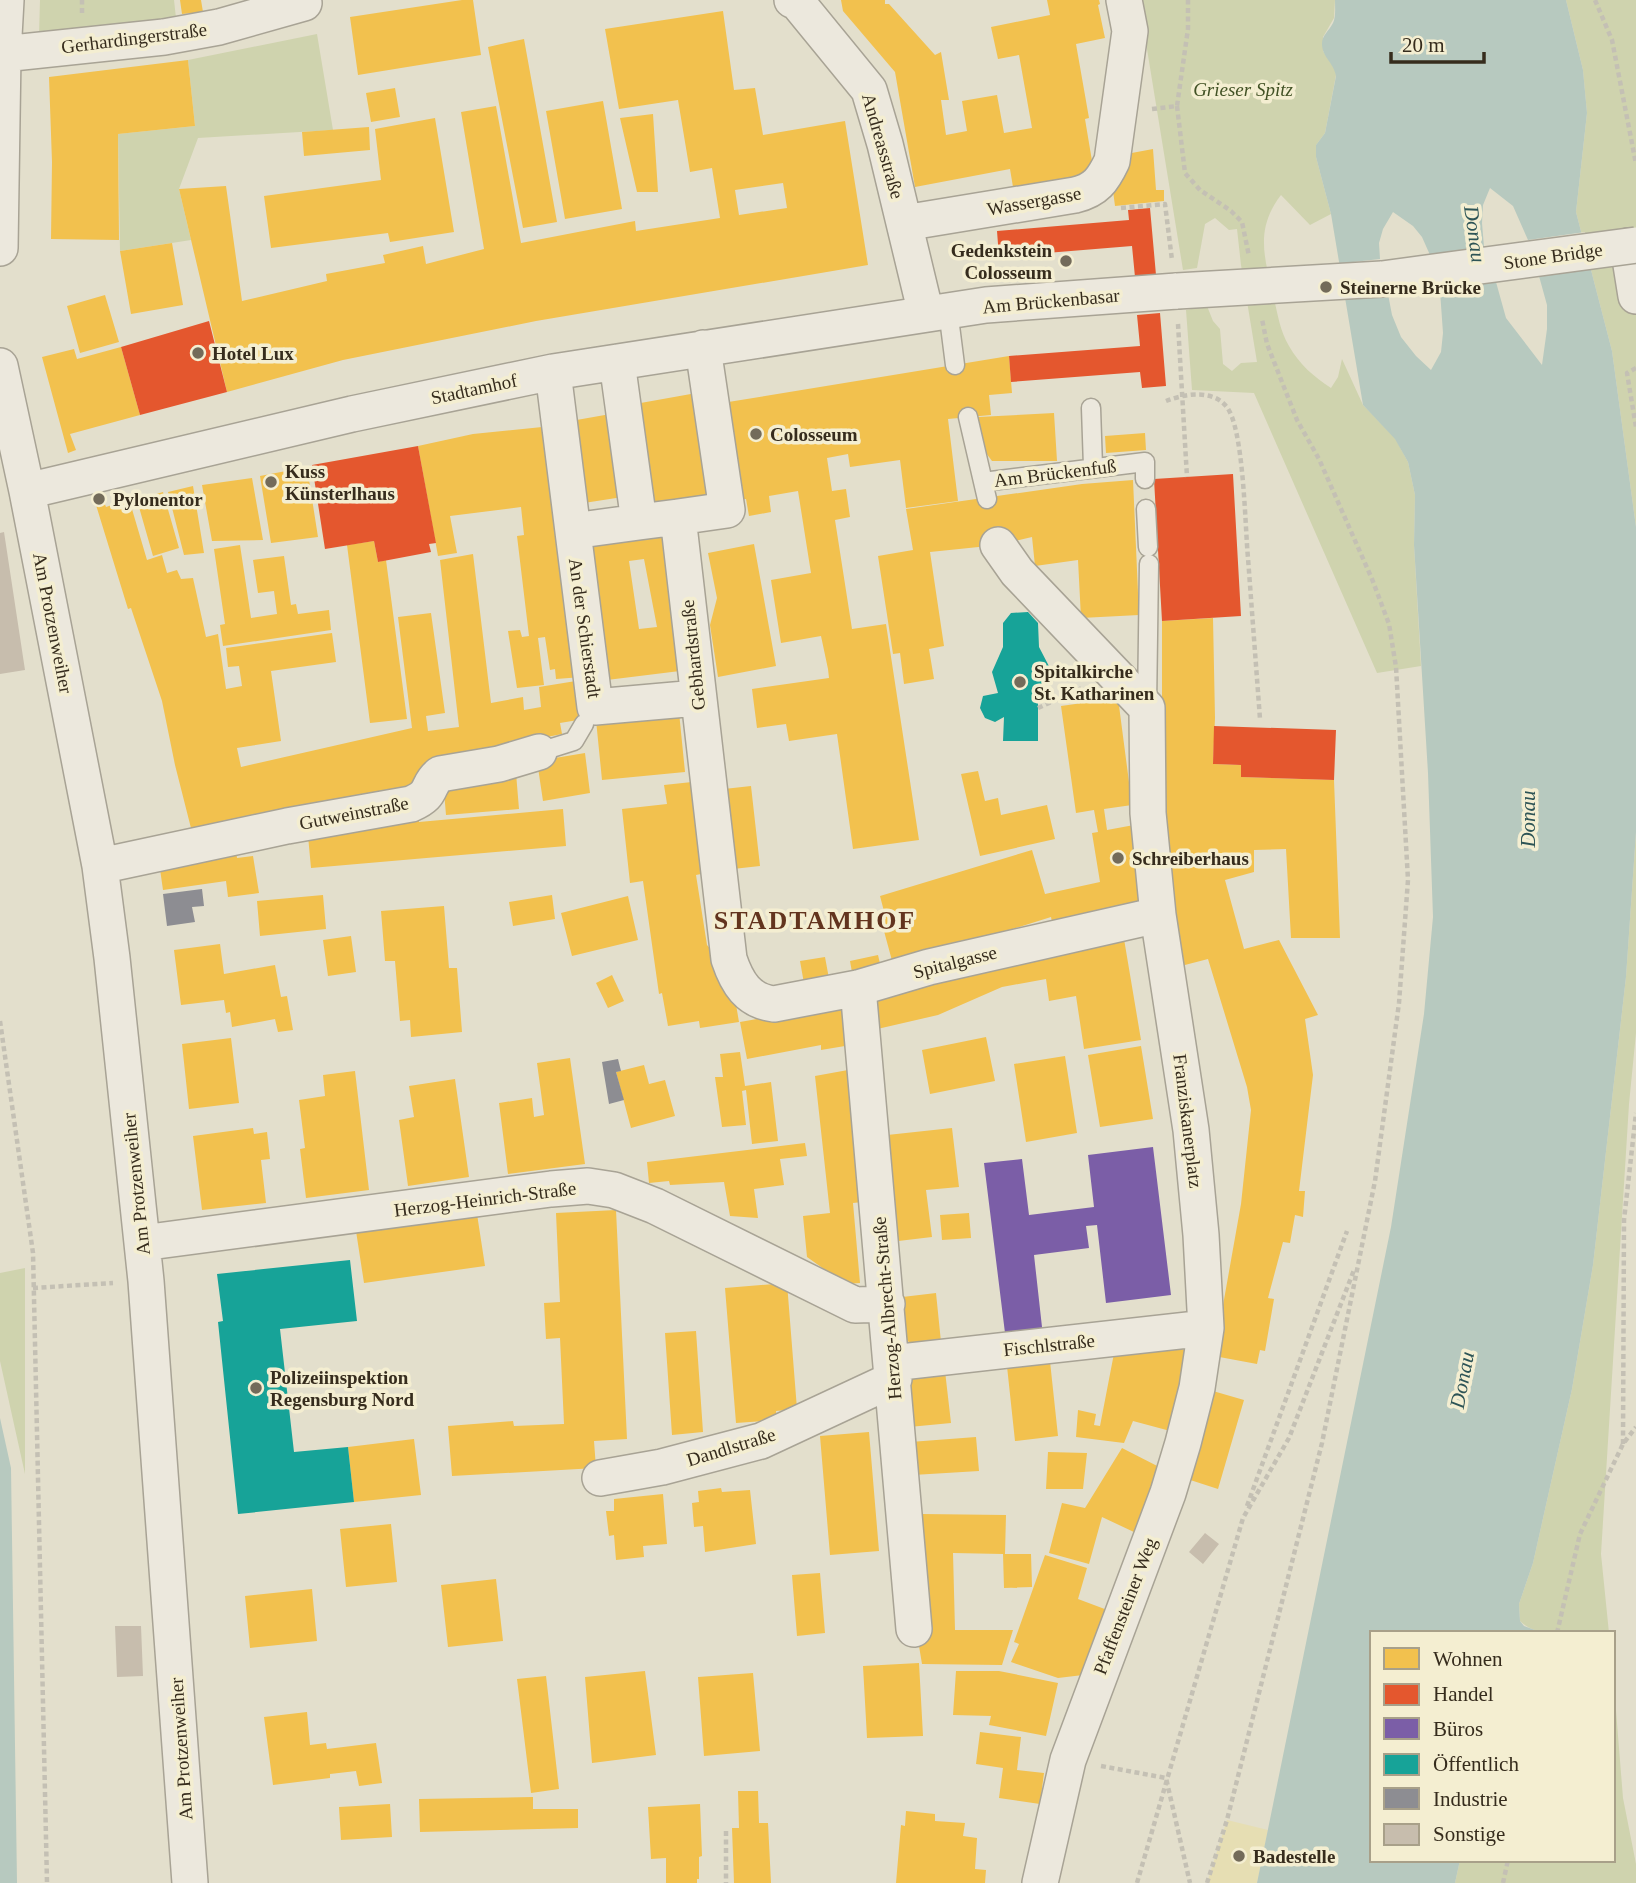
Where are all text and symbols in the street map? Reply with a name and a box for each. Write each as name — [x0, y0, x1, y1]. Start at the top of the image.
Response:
street label: Gerhardingerstraße — [60, 19, 208, 57]
scale bar — [1391, 21, 1484, 65]
text: 20 m — [1402, 33, 1445, 57]
park label: Grieser Spitz — [1193, 79, 1293, 100]
street label: Andreasstraße — [858, 91, 908, 201]
street label: Wassergasse — [985, 182, 1083, 220]
water label: Donau — [1459, 203, 1491, 264]
street label: Stone Bridge — [1502, 239, 1604, 273]
place label: Gedenkstein Colosseum — [951, 240, 1052, 283]
marker: Gedenkstein Colosseum — [1058, 253, 1074, 269]
place label: Steinerne Brücke — [1340, 277, 1481, 298]
marker: Steinerne Brücke — [1318, 279, 1334, 295]
street label: Am Brückenbasar — [981, 284, 1121, 317]
place label: Hotel Lux — [212, 343, 294, 364]
marker: Hotel Lux — [190, 345, 206, 361]
street label: Stadtamhof — [429, 369, 520, 408]
place label: Colosseum — [770, 424, 858, 445]
marker: Colosseum — [748, 426, 764, 442]
street label: Am Brückenfuß — [993, 455, 1117, 491]
place label: Kuss Künsterlhaus — [285, 461, 395, 504]
marker: Kuss Künsterlhaus — [263, 474, 279, 490]
place label: Pylonentor — [113, 489, 203, 510]
marker: Pylonentor — [91, 491, 107, 507]
street label: Am Protzenweiher — [29, 551, 77, 696]
street label: An der Schierstadt — [565, 557, 605, 700]
street label: Gebhardstraße — [677, 599, 709, 711]
place label: Spitalkirche St. Katharinen — [1034, 661, 1155, 704]
marker: Spitalkirche St. Katharinen — [1012, 674, 1028, 690]
water label: Donau — [1516, 790, 1540, 849]
street label: Gutweinstraße — [298, 792, 410, 834]
place label: Schreiberhaus — [1132, 848, 1249, 869]
marker: Schreiberhaus — [1110, 850, 1126, 866]
district label: STADTAMHOF — [714, 906, 916, 935]
street label: Spitalgasse — [911, 941, 999, 983]
street label: Franziskanerplatz — [1169, 1053, 1207, 1189]
street label: Am Protzenweiher — [118, 1111, 154, 1256]
street label: Herzog-Heinrich-Straße — [393, 1177, 577, 1221]
street label: Herzog-Albrecht-Straße — [869, 1216, 905, 1400]
street label: Fischlstraße — [1002, 1330, 1096, 1360]
water label: Donau — [1445, 1350, 1479, 1411]
place label: Polizeiinspektion Regensburg Nord — [270, 1367, 415, 1410]
marker: Polizeiinspektion Regensburg Nord — [248, 1380, 264, 1396]
street label: Dandlstraße — [684, 1424, 778, 1470]
street label: Pfaffensteiner Weg — [1089, 1534, 1161, 1677]
legend — [1370, 1631, 1615, 1862]
text: Wohnen — [1433, 1647, 1503, 1671]
street label: Am Protzenweiher — [165, 1676, 196, 1821]
text: Handel — [1433, 1682, 1494, 1706]
text: Büros — [1433, 1717, 1483, 1741]
text: Öffentlich — [1433, 1752, 1519, 1776]
text: Industrie — [1433, 1787, 1508, 1811]
text: Sonstige — [1433, 1822, 1505, 1846]
place label: Badestelle — [1253, 1846, 1335, 1867]
marker: Badestelle — [1231, 1848, 1247, 1864]

